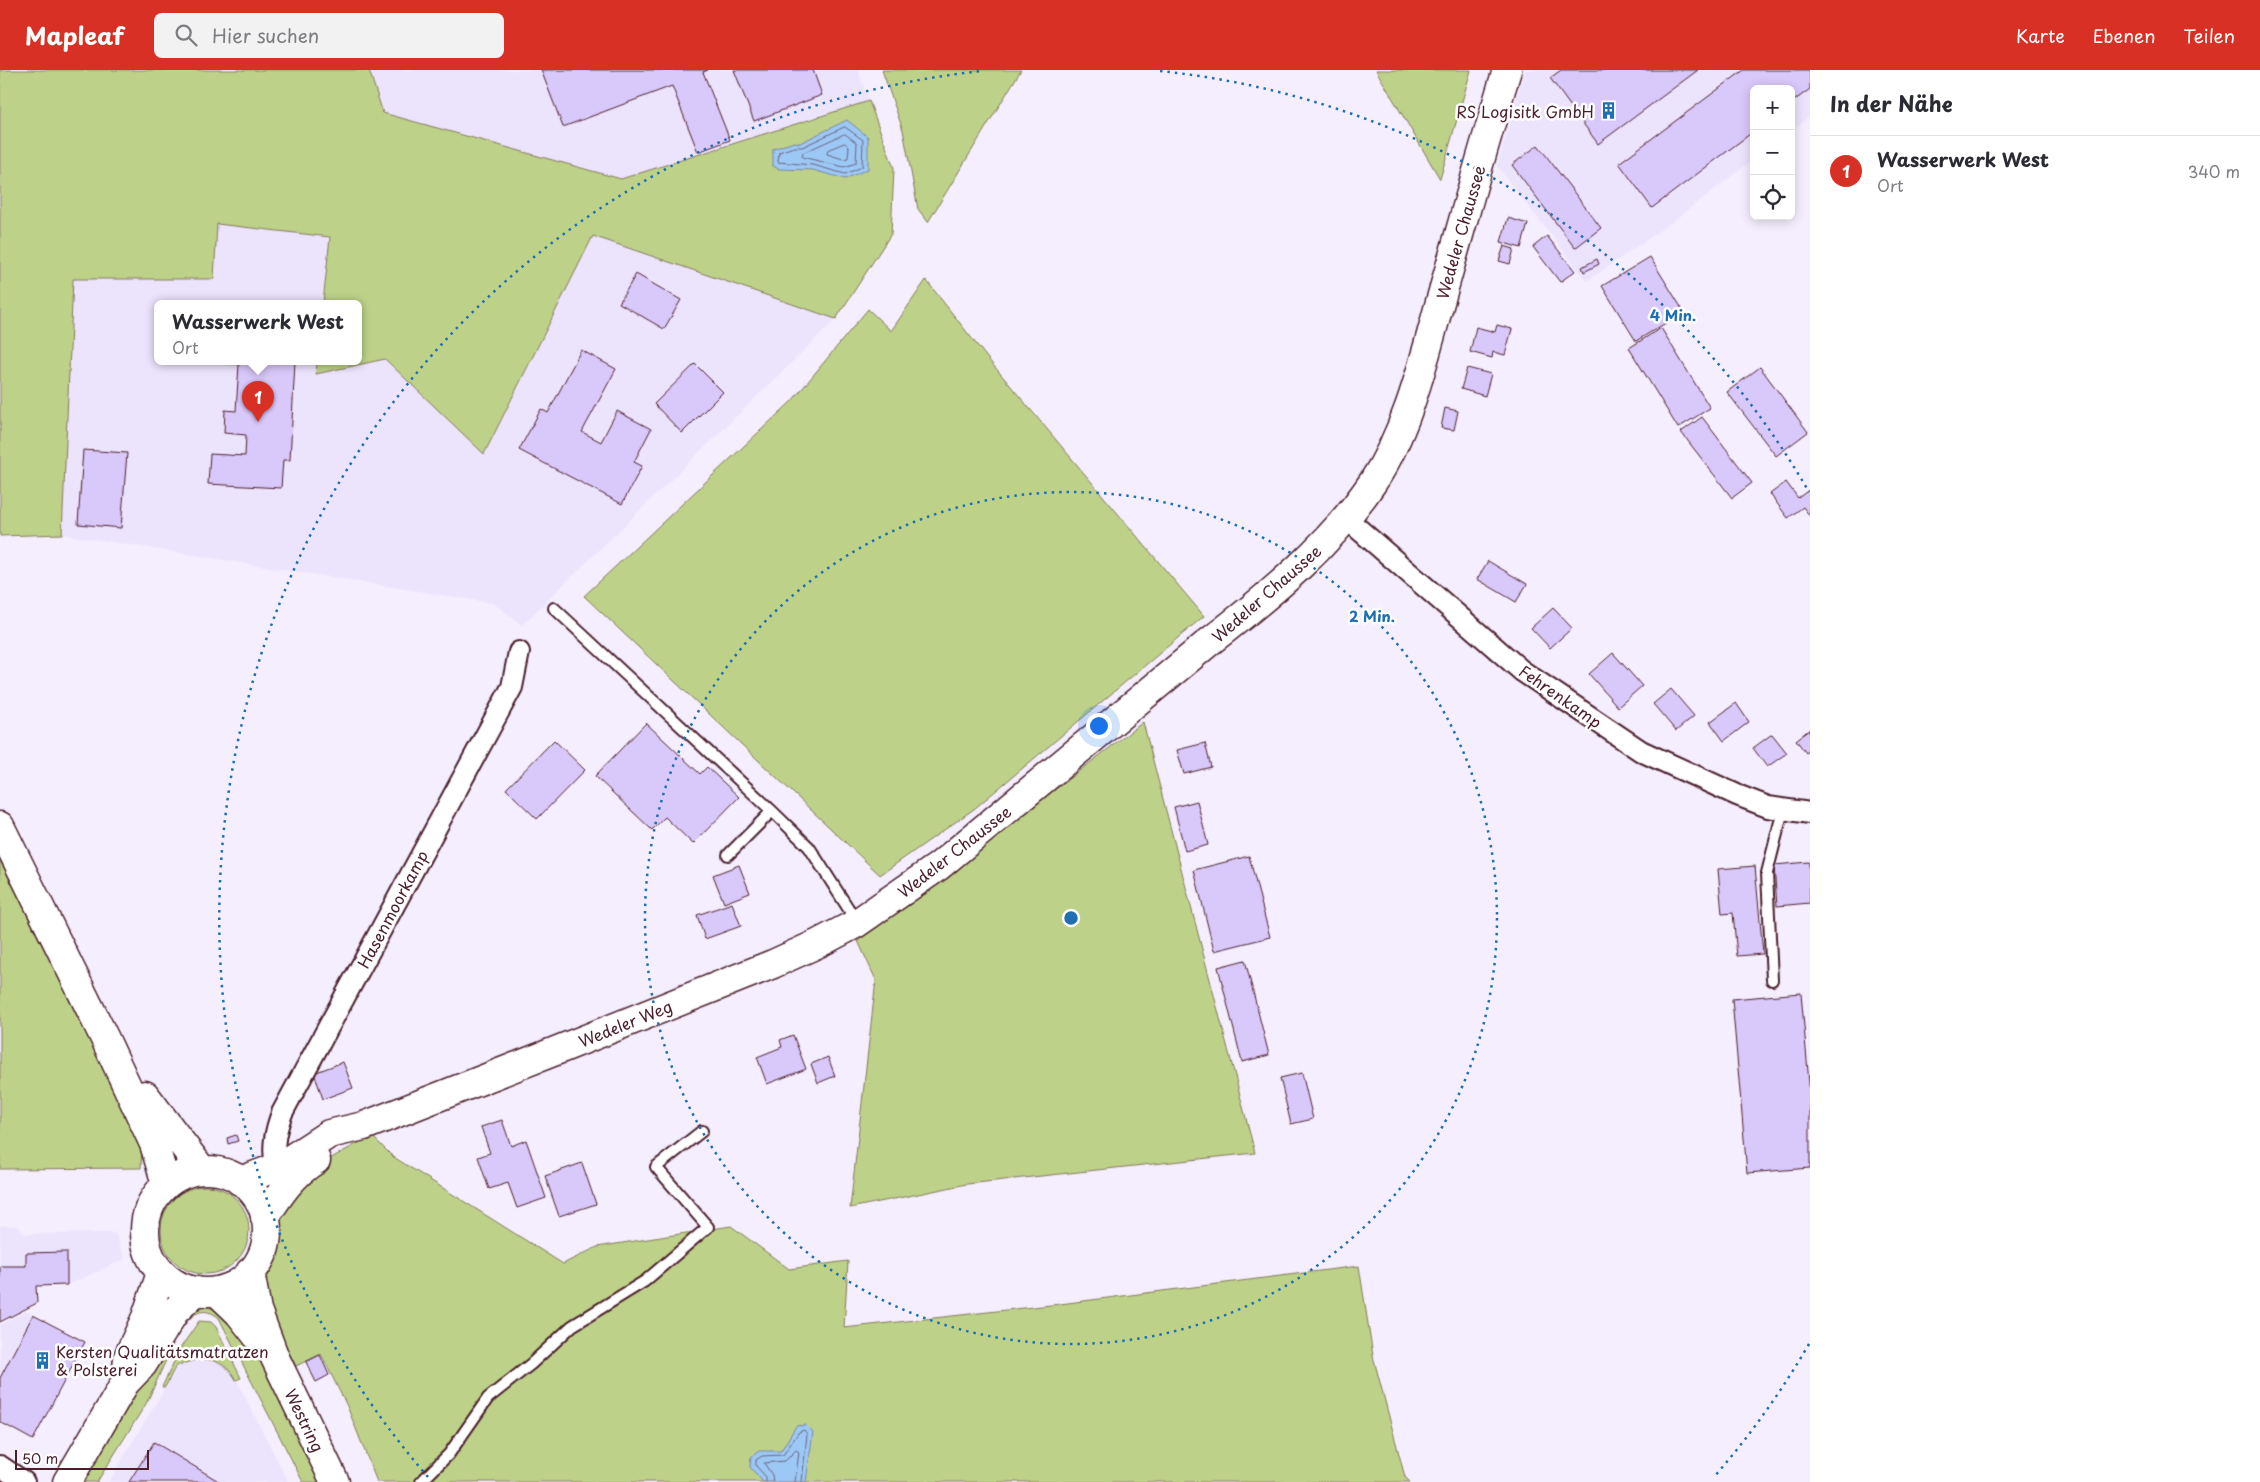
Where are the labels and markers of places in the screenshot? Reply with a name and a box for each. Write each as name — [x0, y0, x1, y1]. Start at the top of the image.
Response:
place label: RS Logisitk GmbH — [1456, 99, 1594, 123]
building icon: RS Logisitk GmbH — [1598, 101, 1618, 121]
pin: 1 — [242, 381, 274, 422]
centre of rings — [1062, 909, 1080, 927]
place label: Kersten Qualitätsmatratzen & Polsterei — [56, 1339, 269, 1381]
building icon: Kersten Qualitätsmatratzen & Polsterei — [32, 1350, 52, 1370]

